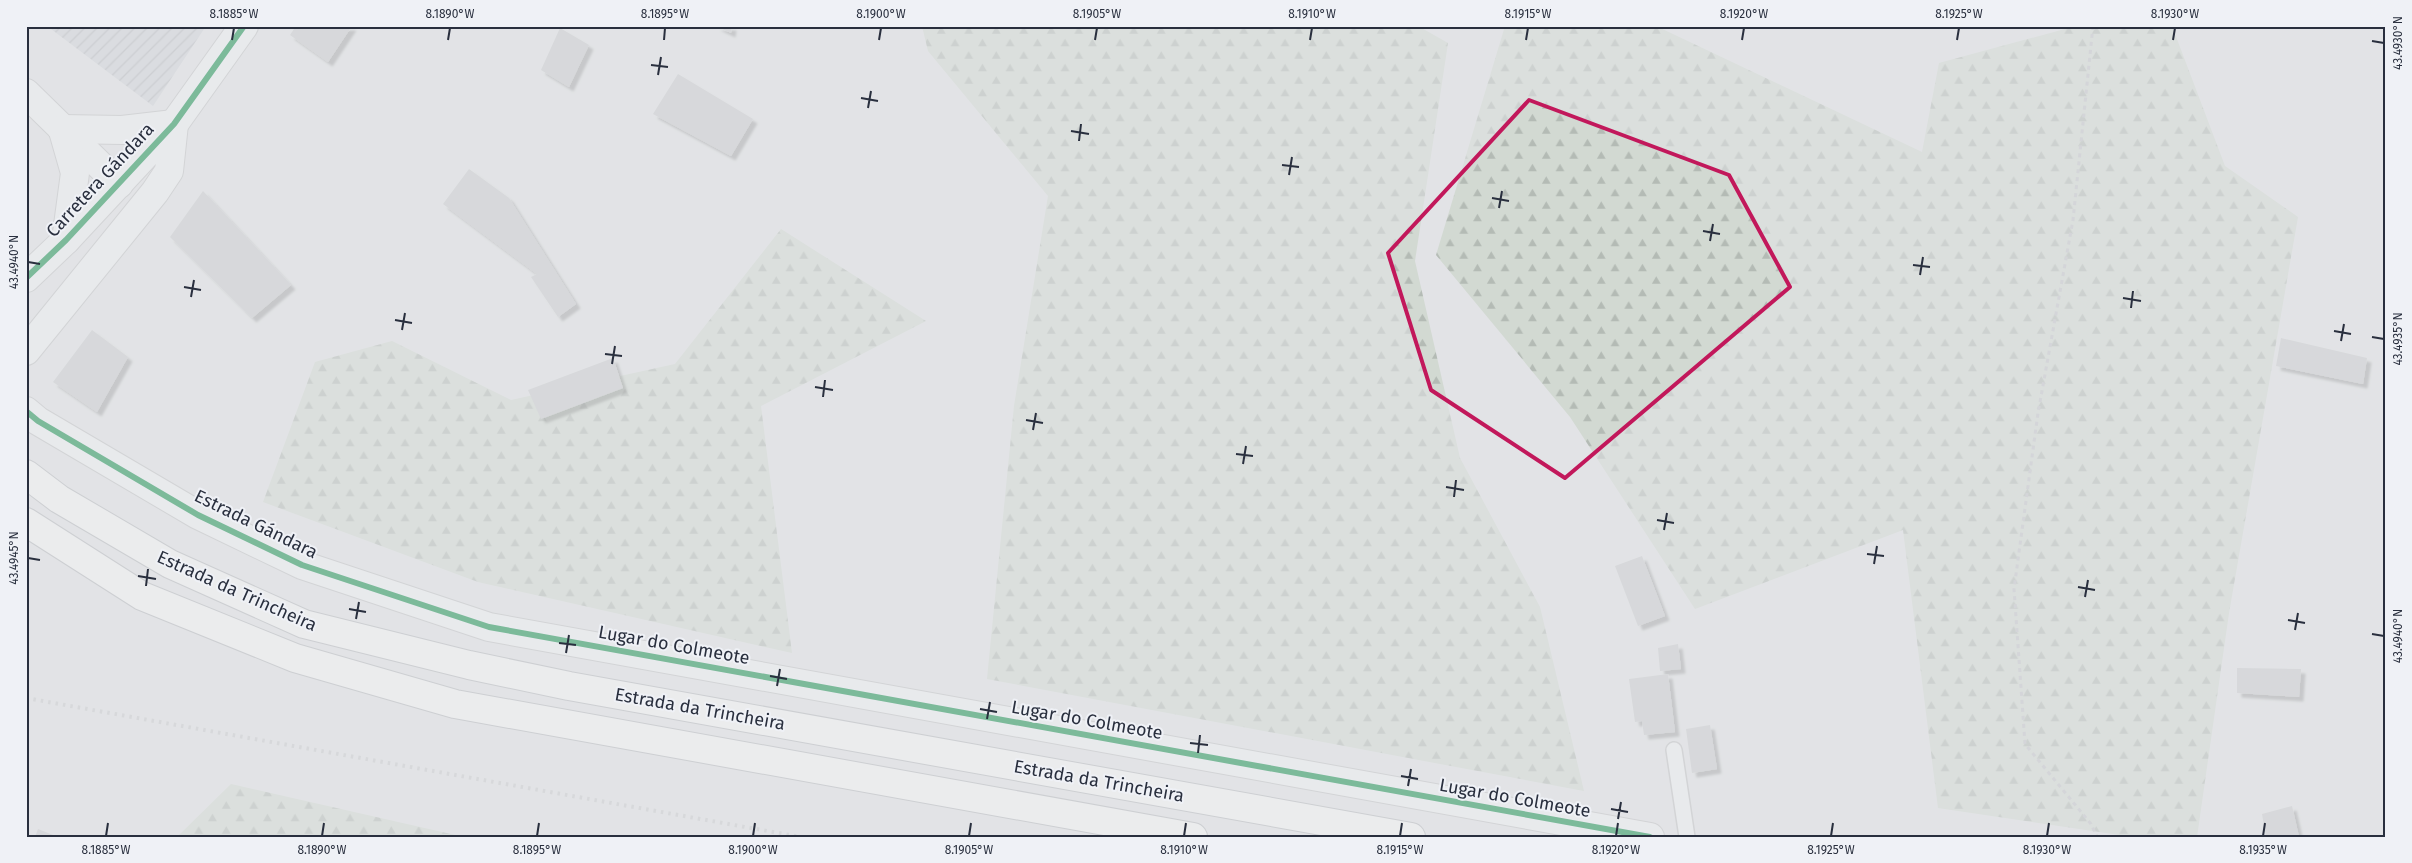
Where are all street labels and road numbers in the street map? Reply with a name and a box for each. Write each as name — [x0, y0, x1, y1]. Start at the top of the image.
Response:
street label: Carretera Gándara — [41, 118, 159, 242]
street label: Estrada Gándara — [191, 485, 321, 563]
street label: Estrada da Trincheira — [154, 546, 320, 636]
street label: Lugar do Colmeote — [597, 621, 751, 669]
street label: Estrada da Trincheira — [613, 683, 787, 735]
street label: Lugar do Colmeote — [1010, 696, 1164, 744]
street label: Estrada da Trincheira — [1012, 755, 1186, 807]
street label: Lugar do Colmeote — [1438, 774, 1592, 822]

